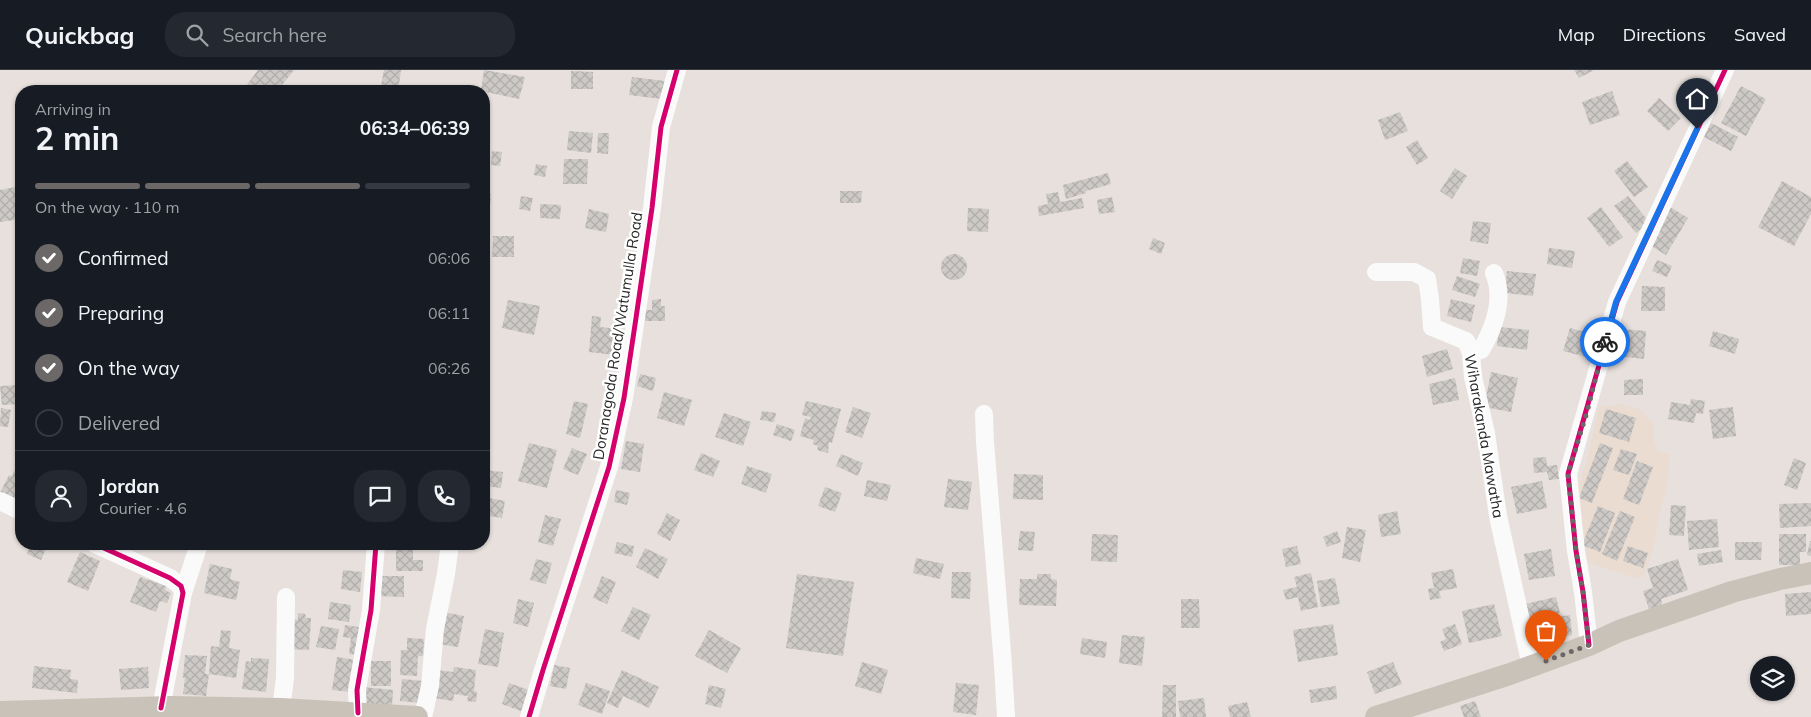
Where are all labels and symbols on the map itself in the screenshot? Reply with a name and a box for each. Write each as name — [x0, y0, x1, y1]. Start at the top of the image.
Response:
pin — [1676, 78, 1718, 129]
street label: Doranagoda Road/Watumulla Road — [589, 211, 646, 461]
courier — [1580, 317, 1630, 367]
street label: Wiharakanda Mawatha — [1461, 352, 1508, 520]
pin — [1525, 610, 1567, 661]

